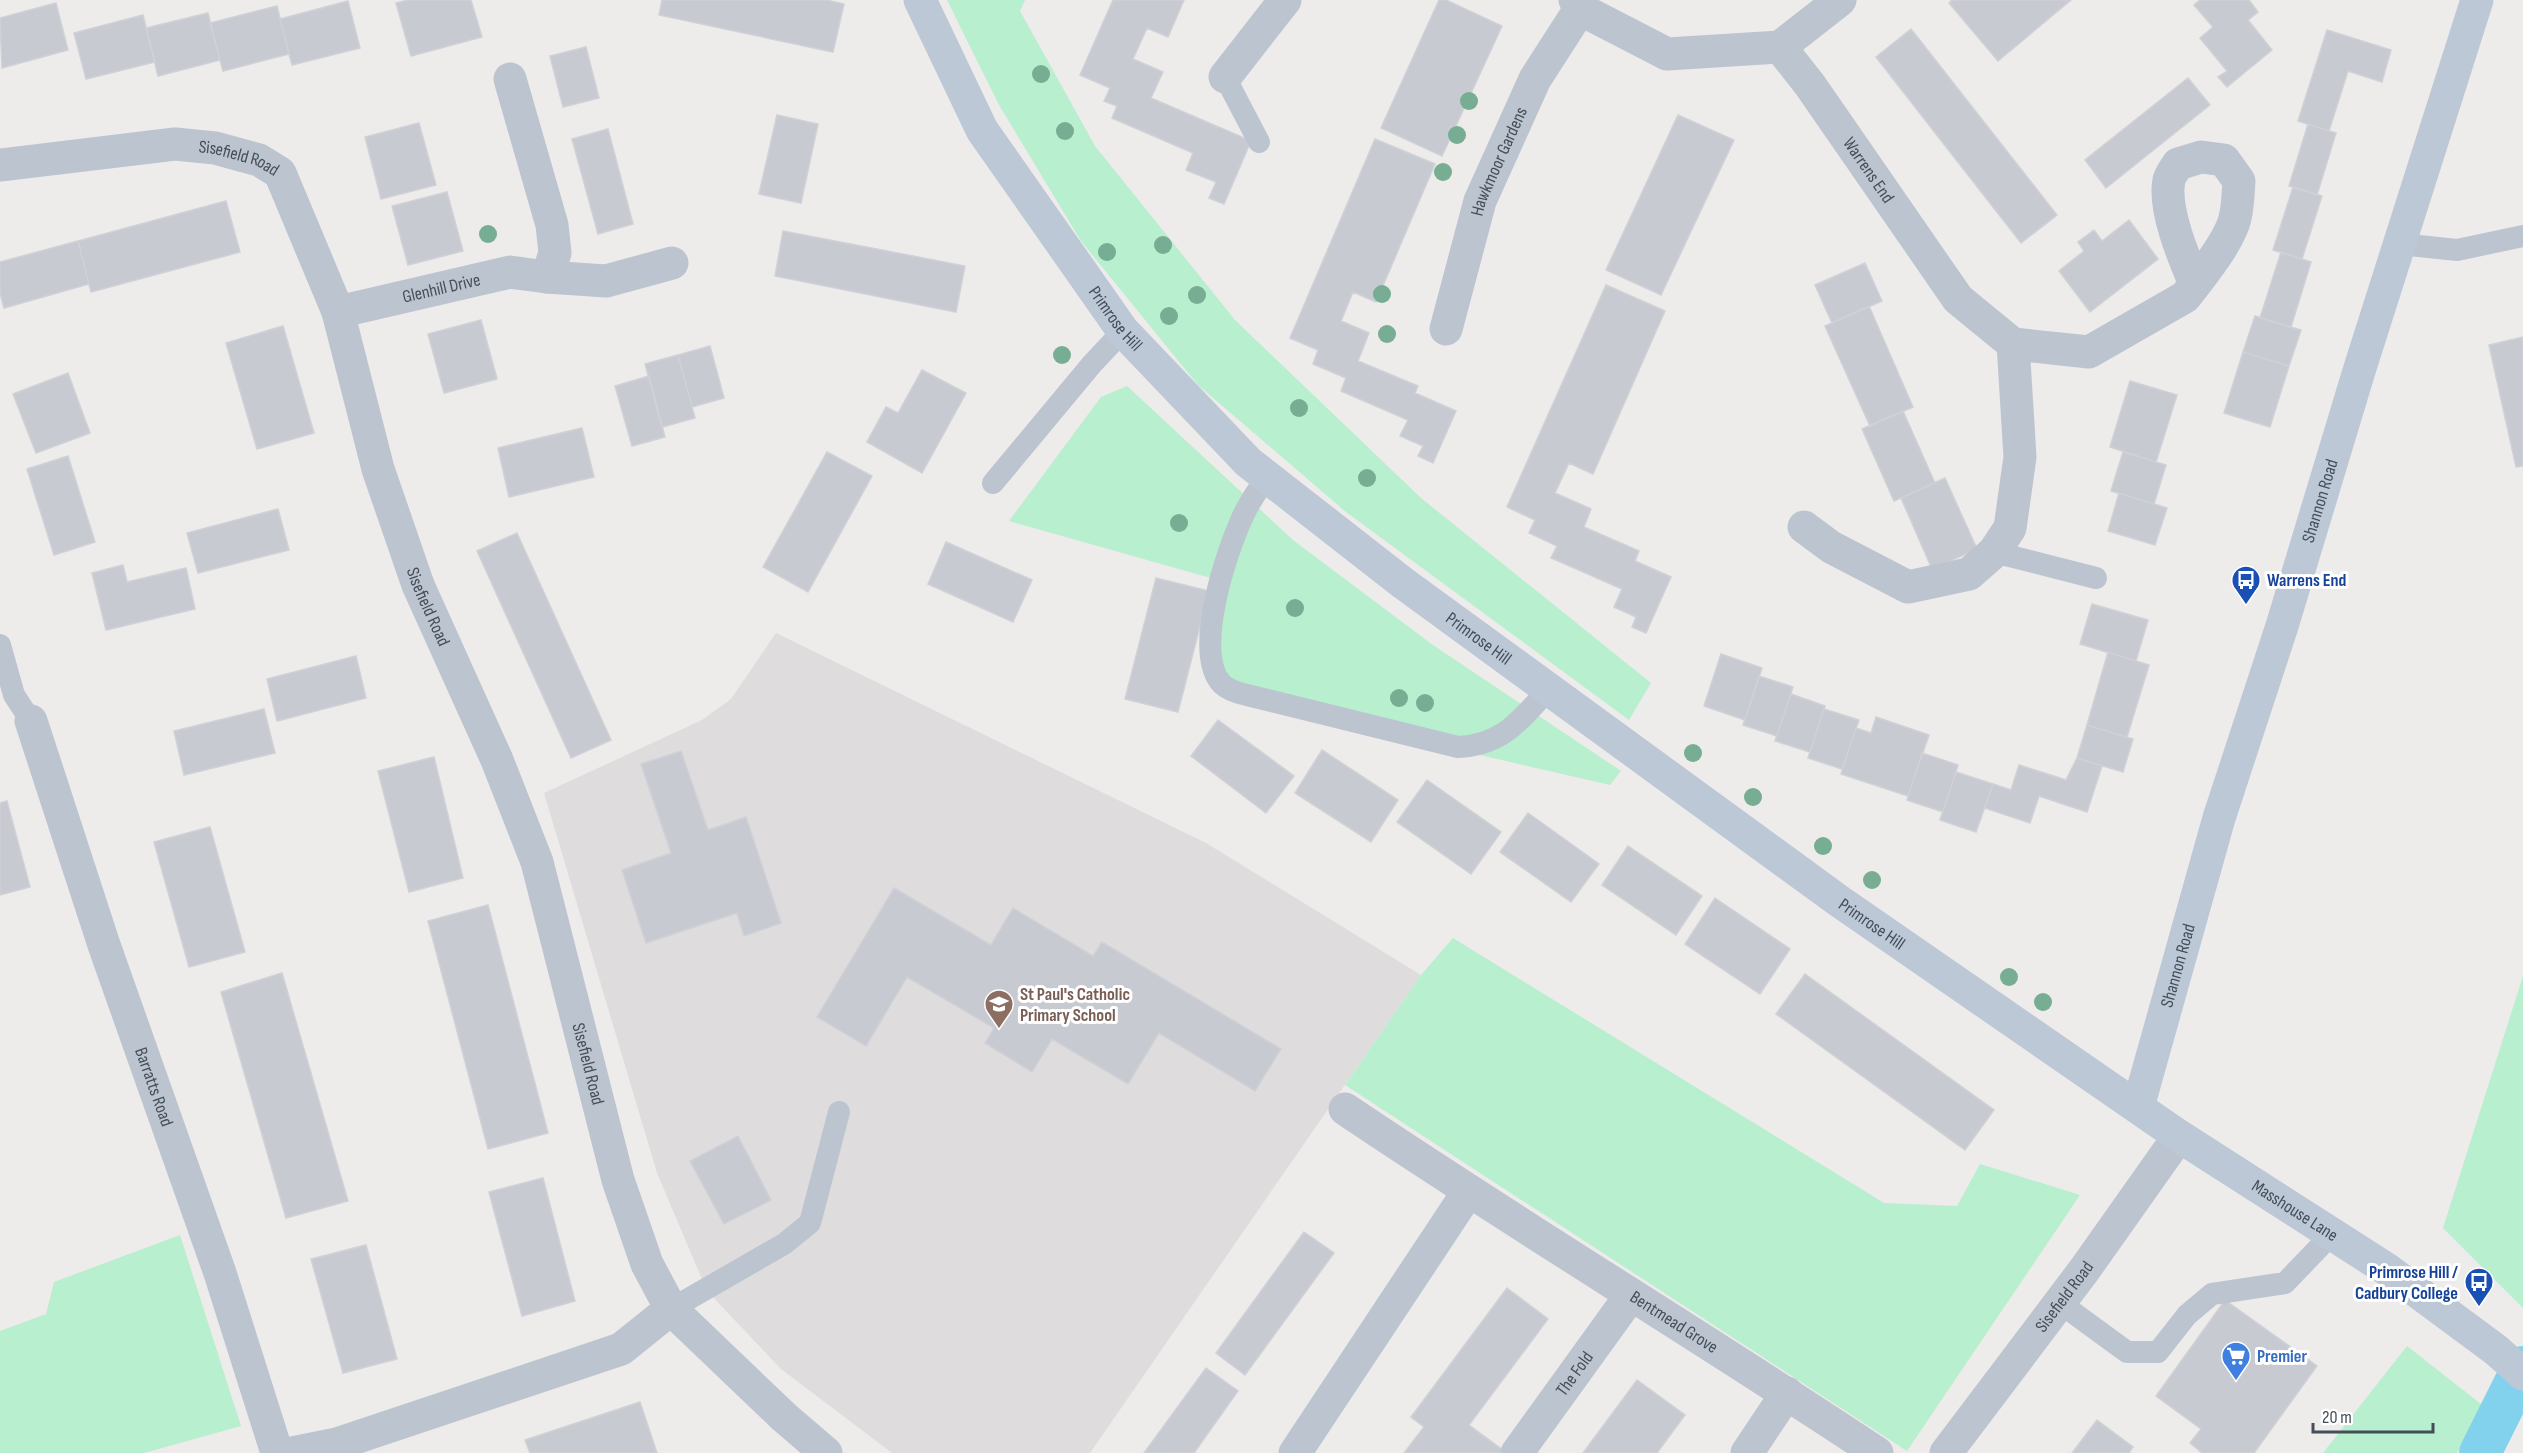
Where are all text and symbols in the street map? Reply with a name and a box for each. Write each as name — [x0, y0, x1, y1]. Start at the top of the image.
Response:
street label: Hawkmoor Gardens — [1466, 104, 1532, 218]
street label: Warrens End — [1838, 133, 1898, 207]
street label: Sisefield Road — [198, 136, 283, 181]
street label: Glenhill Drive — [400, 269, 482, 308]
street label: Primrose Hill — [1084, 282, 1146, 356]
street label: Shannon Road — [2298, 457, 2343, 545]
bus stop icon: Warrens End — [2230, 564, 2262, 606]
street label: Sisefield Road — [402, 565, 454, 649]
place label: Warrens End — [2267, 570, 2347, 591]
street label: Primrose Hill — [1442, 608, 1515, 669]
street label: Primrose Hill — [1835, 894, 1909, 954]
street label: Shannon Road — [2156, 921, 2200, 1010]
place label: St Paul's Catholic Primary School — [1020, 984, 1130, 1026]
school or university icon: St Paul's Catholic Primary School — [983, 988, 1015, 1030]
street label: Sisefield Road — [567, 1021, 608, 1107]
street label: Barratts Road — [130, 1045, 177, 1129]
street label: Masshouse Lane — [2248, 1175, 2342, 1246]
street label: Sisefield Road — [2031, 1257, 2098, 1337]
place label: Primrose Hill / Cadbury College — [2355, 1262, 2458, 1304]
bus stop icon: Primrose Hill / Cadbury College — [2463, 1266, 2495, 1308]
street label: Bentmead Grove — [1626, 1286, 1722, 1358]
supermarket icon: Premier — [2220, 1340, 2252, 1382]
place label: Premier — [2257, 1346, 2307, 1367]
street label: The Fold — [1552, 1347, 1598, 1400]
scale bar — [2313, 1396, 2433, 1434]
text: 20 m — [2322, 1407, 2352, 1428]

